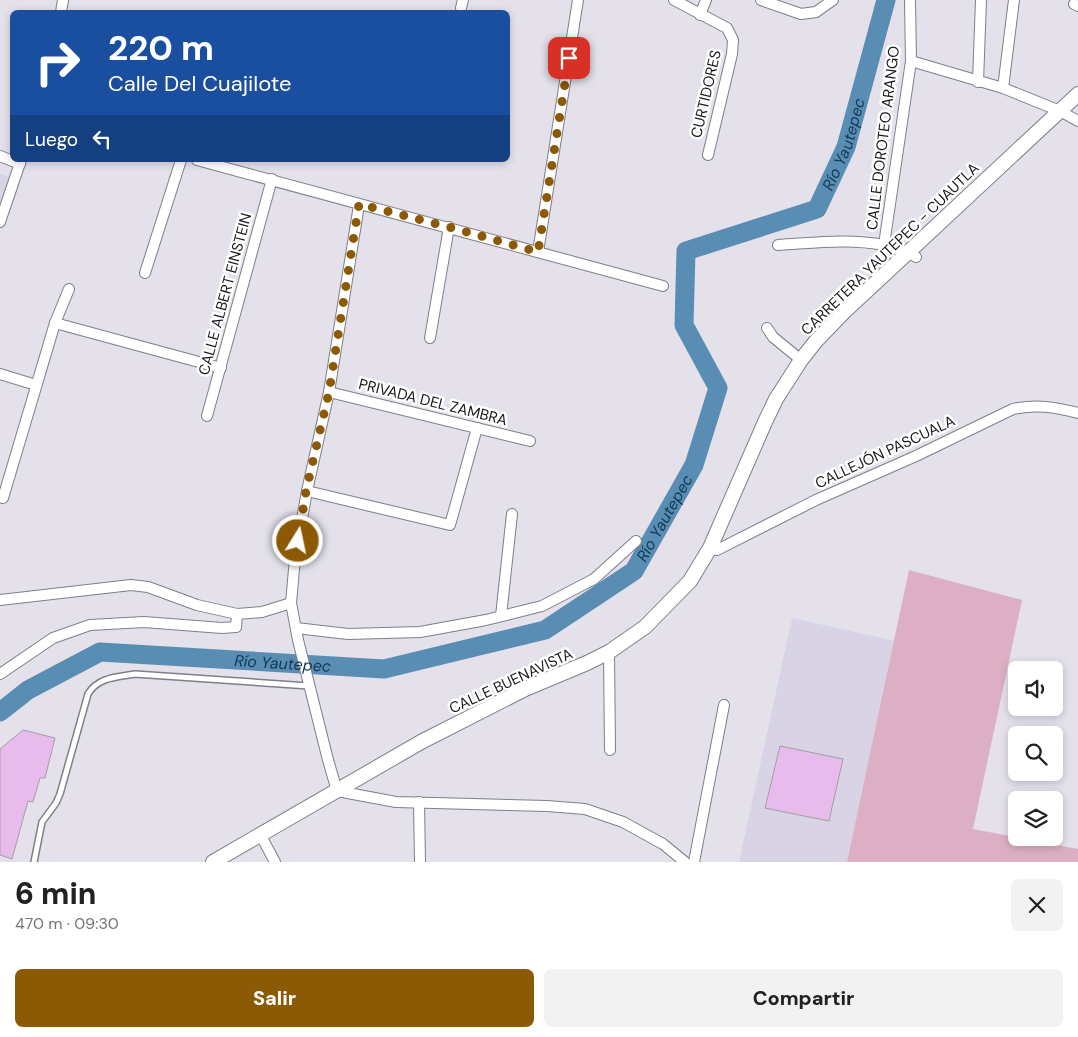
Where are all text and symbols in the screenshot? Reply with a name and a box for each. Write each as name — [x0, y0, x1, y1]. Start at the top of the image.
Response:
text: 220 m — [108, 25, 214, 71]
icon: right — [25, 30, 90, 95]
pin — [548, 37, 590, 79]
icon: arrive — [555, 44, 583, 72]
street label: CALLE DOROTEO ARANGO — [862, 45, 904, 231]
street label: CURTIDORES — [686, 48, 726, 140]
text: Calle Del Cuajilote — [108, 69, 292, 98]
water label: Río Yautepec — [817, 96, 870, 194]
icon: left — [88, 125, 116, 153]
text: Luego — [25, 127, 78, 152]
street label: CARRETERA YAUTEPEC - CUAUTLA — [797, 158, 983, 340]
street label: CALLE ALBERT EINSTEIN — [194, 211, 256, 377]
street label: PRIVADA DEL ZAMBRA — [357, 374, 509, 430]
street label: CALLEJÓN PASCUALA — [812, 411, 958, 493]
water label: Río Yautepec — [631, 471, 698, 566]
position arrow — [271, 514, 323, 566]
street label: CALLE BUENAVISTA — [446, 644, 576, 718]
water label: Río Yautepec — [234, 650, 332, 677]
map controls — [1008, 661, 1063, 846]
button: sound — [1008, 661, 1063, 716]
button: search — [1008, 726, 1063, 781]
button: layers — [1008, 791, 1063, 846]
text: 6 min — [15, 874, 96, 913]
button: close — [1011, 879, 1063, 931]
text: 470 m · 09:30 — [15, 913, 119, 934]
button: Salir — [15, 969, 534, 1027]
button: Compartir — [544, 969, 1063, 1027]

